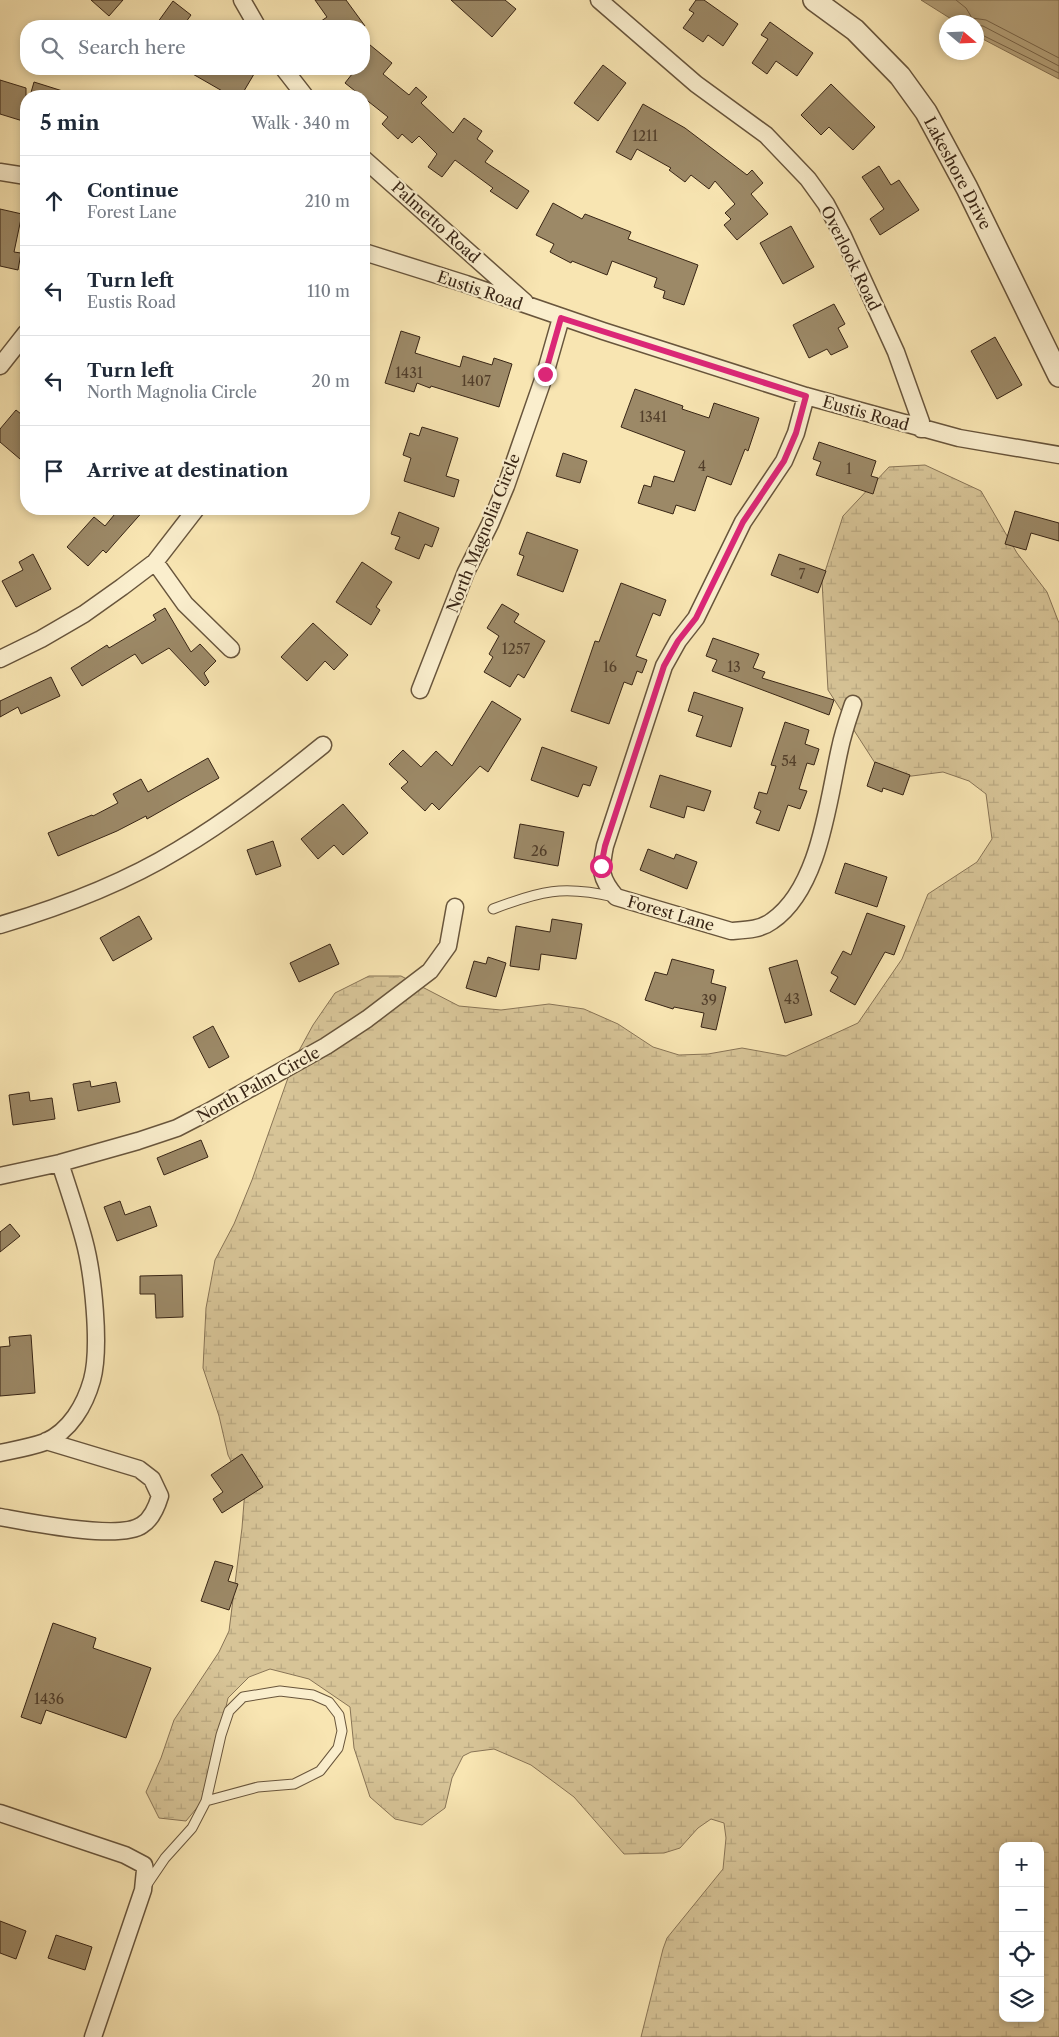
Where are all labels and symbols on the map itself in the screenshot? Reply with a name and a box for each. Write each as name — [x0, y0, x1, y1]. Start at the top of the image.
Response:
north arrow — [939, 15, 984, 60]
street label: Lakeshore Drive — [920, 113, 996, 233]
house number: 1211 — [632, 127, 658, 145]
street label: Palmetto Road — [388, 177, 485, 267]
street label: Overlook Road — [817, 202, 885, 314]
street label: Eustis Road — [435, 266, 526, 314]
route end — [534, 363, 557, 386]
house number: 1431 — [395, 364, 423, 382]
house number: 1407 — [461, 372, 491, 390]
street label: Eustis Road — [820, 391, 912, 435]
house number: 1341 — [639, 408, 667, 426]
street label: North Magnolia Circle — [442, 450, 524, 616]
house number: 4 — [698, 457, 706, 475]
house number: 1 — [846, 460, 852, 478]
house number: 7 — [799, 565, 806, 583]
house number: 1257 — [502, 640, 530, 658]
house number: 16 — [603, 658, 617, 676]
house number: 13 — [727, 658, 741, 676]
house number: 54 — [781, 752, 797, 770]
house number: 26 — [531, 842, 547, 860]
route start — [590, 855, 613, 878]
street label: Forest Lane — [625, 891, 717, 935]
house number: 43 — [784, 990, 800, 1008]
house number: 39 — [701, 991, 717, 1009]
street label: North Palm Circle — [193, 1042, 323, 1126]
house number: 1436 — [34, 1690, 64, 1708]

